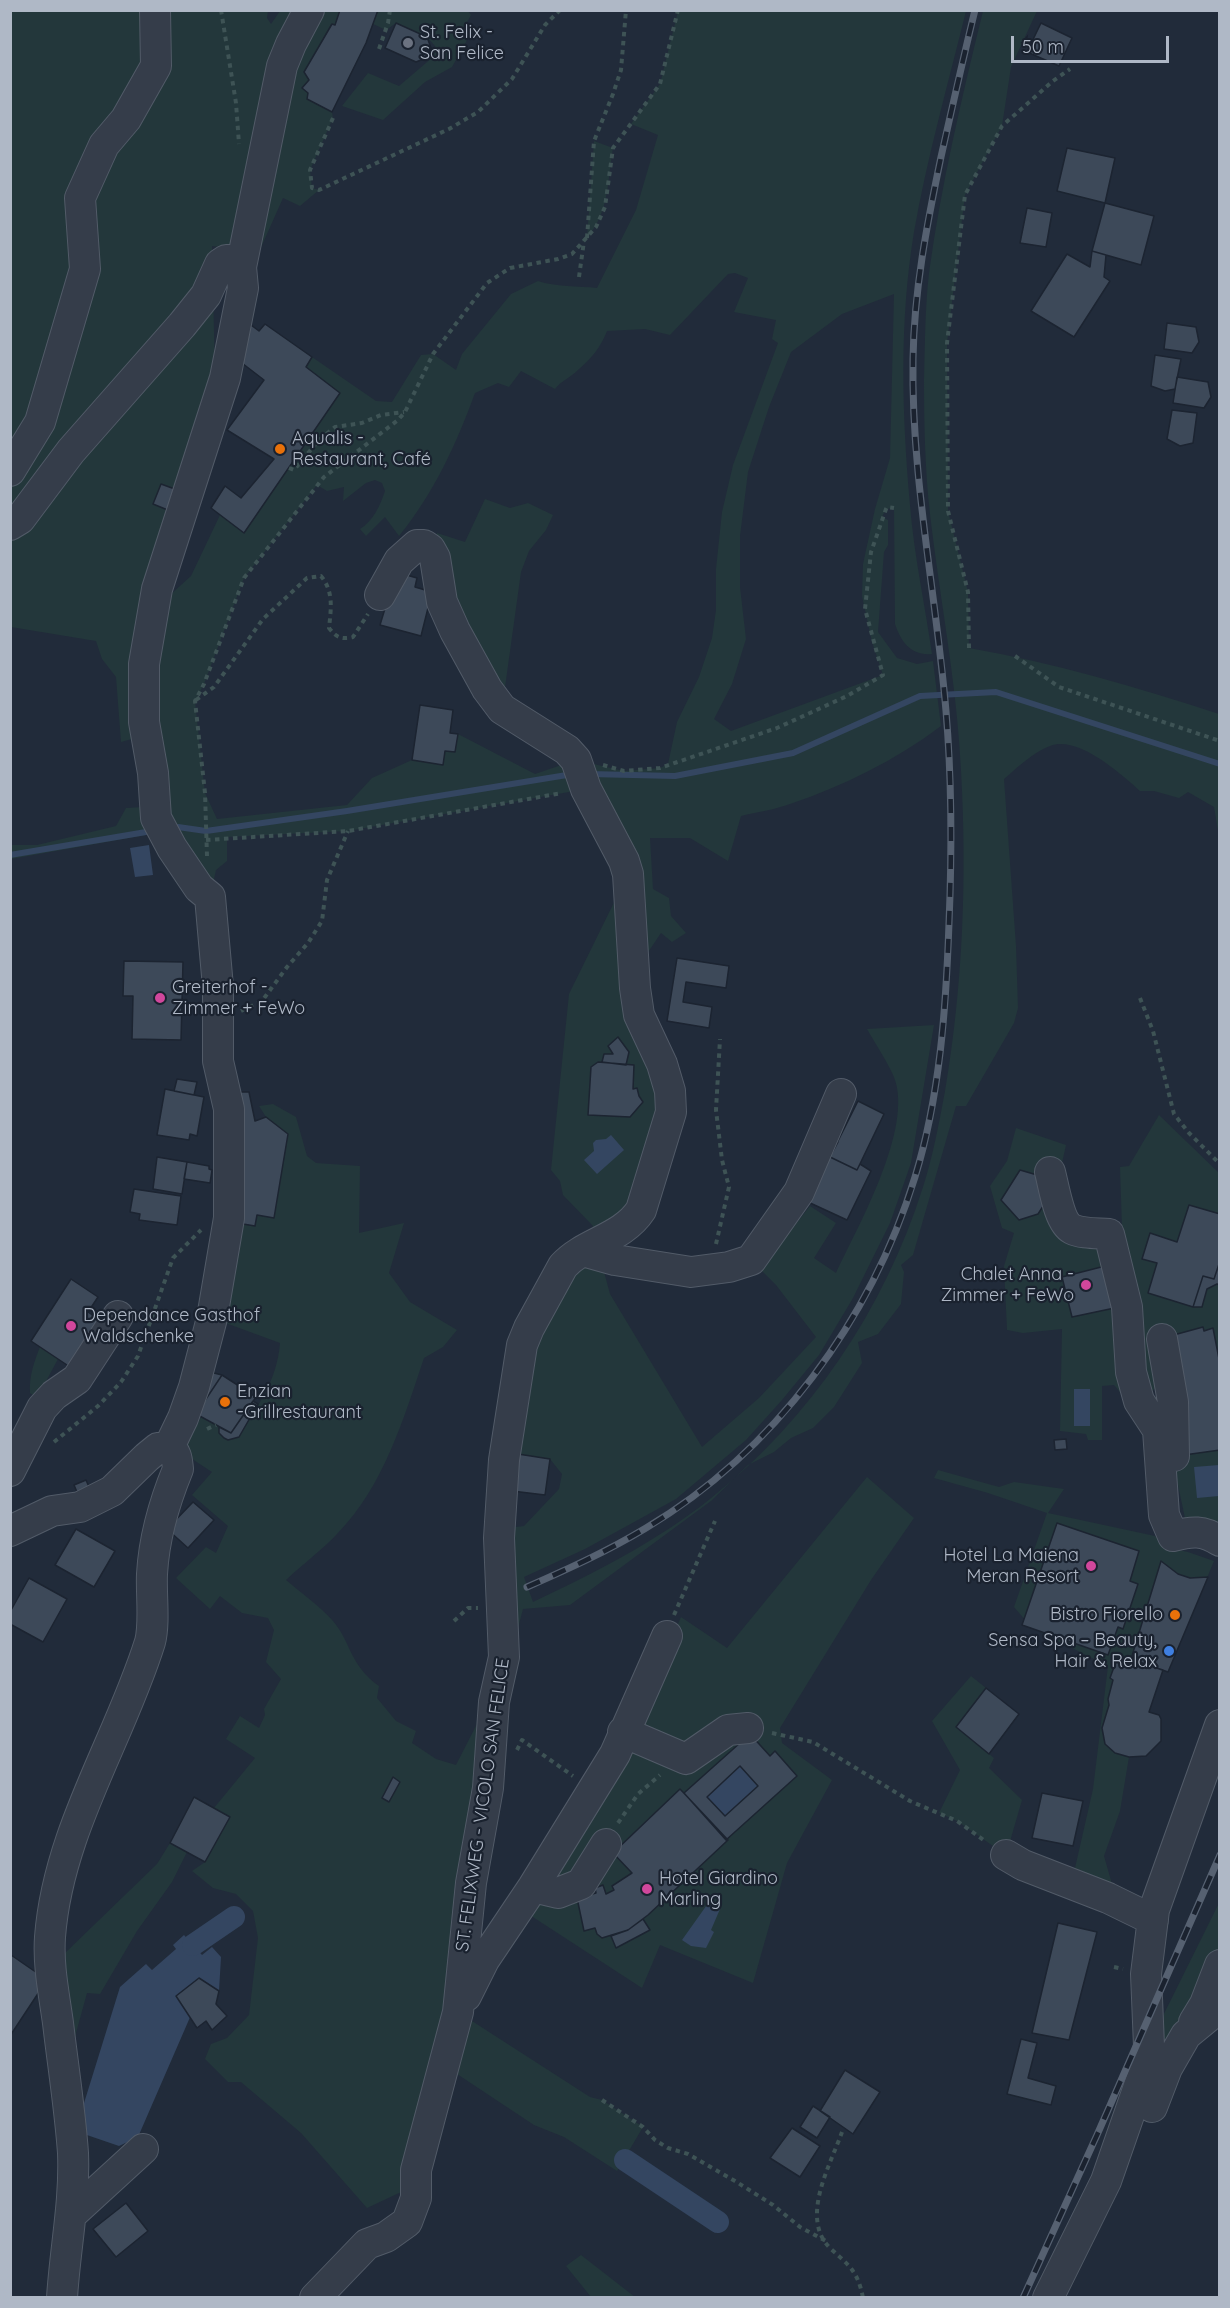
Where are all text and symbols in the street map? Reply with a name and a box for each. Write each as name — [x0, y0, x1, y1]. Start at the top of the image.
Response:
place label: St. Felix - San Felice — [420, 22, 504, 64]
scale bar — [1014, 24, 1172, 62]
text: 50 m — [1022, 35, 1064, 58]
marker: St. Felix - San Felice — [401, 36, 415, 50]
place label: Aqualis - Restaurant, Café — [292, 428, 431, 470]
marker: Aqualis - Restaurant, Café — [273, 442, 287, 456]
place label: Greiterhof - Zimmer + FeWo — [172, 977, 305, 1020]
marker: Greiterhof - Zimmer + FeWo — [153, 991, 167, 1005]
place label: Chalet Anna - Zimmer + FeWo — [941, 1264, 1074, 1306]
marker: Chalet Anna - Zimmer + FeWo — [1079, 1278, 1093, 1292]
place label: Dependance Gasthof Waldschenke — [83, 1305, 260, 1348]
marker: Dependance Gasthof Waldschenke — [64, 1319, 78, 1333]
place label: Enzian -Grillrestaurant — [237, 1381, 362, 1424]
marker: Enzian -Grillrestaurant — [218, 1395, 232, 1409]
place label: Hotel La Maiena Meran Resort — [943, 1545, 1079, 1588]
marker: Hotel La Maiena Meran Resort — [1084, 1559, 1098, 1573]
place label: Bistro Fiorello — [1050, 1604, 1163, 1626]
marker: Bistro Fiorello — [1168, 1608, 1182, 1622]
place label: Sensa Spa – Beauty, Hair & Relax — [988, 1630, 1157, 1672]
marker: Sensa Spa – Beauty, Hair & Relax — [1162, 1644, 1176, 1658]
street label: ST. FELIXWEG - VICOLO SAN FELICE — [452, 1657, 514, 1953]
place label: Hotel Giardino Marling — [659, 1868, 778, 1910]
marker: Hotel Giardino Marling — [640, 1882, 654, 1896]

